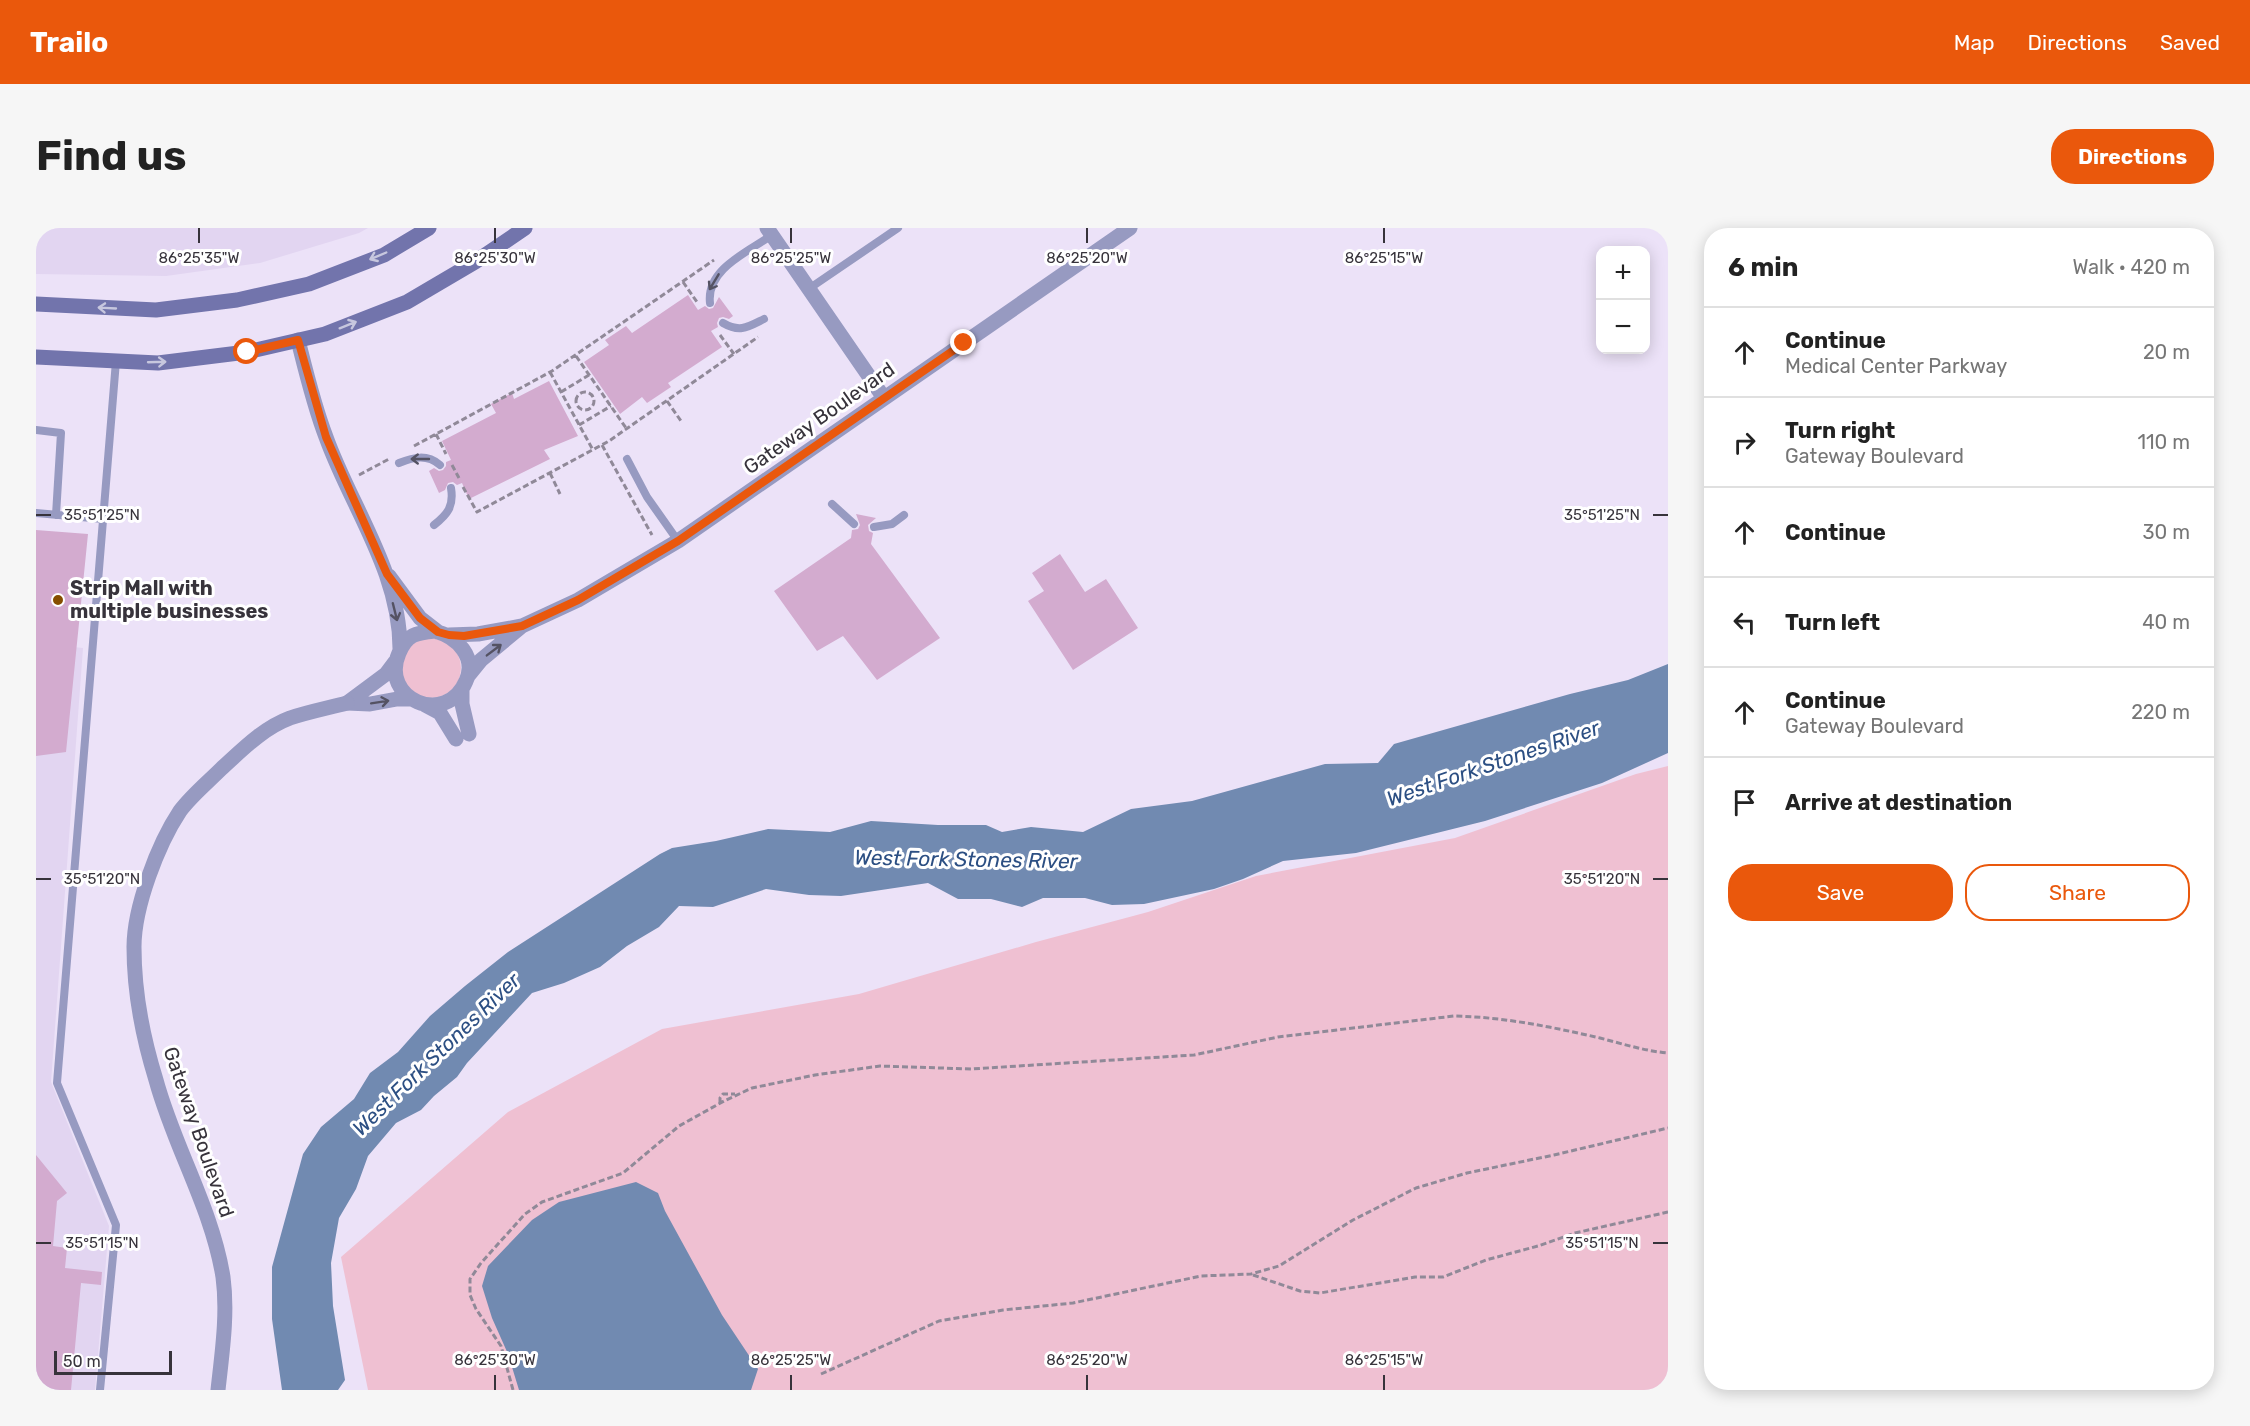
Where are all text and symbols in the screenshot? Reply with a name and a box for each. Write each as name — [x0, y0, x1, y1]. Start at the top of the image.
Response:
text: Trailo — [30, 26, 108, 59]
text: Map — [1954, 30, 1995, 55]
text: Directions — [2028, 30, 2127, 55]
text: Saved — [2160, 30, 2220, 55]
button: Directions — [2051, 129, 2214, 184]
text: Find us — [36, 131, 187, 181]
map controls — [1596, 246, 1650, 354]
button: + — [1596, 246, 1650, 300]
text: 86°25'35"W — [159, 249, 239, 267]
text: 86°25'30"W — [454, 249, 536, 267]
text: 86°25'25"W — [751, 249, 831, 267]
text: 86°25'20"W — [1046, 249, 1128, 267]
text: 86°25'15"W — [1345, 249, 1423, 267]
one-way arrow — [370, 251, 388, 263]
text: 6 min — [1728, 252, 1798, 283]
text: Walk · 420 m — [2072, 255, 2190, 279]
one-way arrow — [708, 273, 720, 290]
button: − — [1596, 300, 1650, 354]
one-way arrow — [98, 302, 117, 313]
one-way arrow — [338, 319, 357, 330]
text: Continue — [1785, 327, 1886, 354]
route end — [950, 329, 976, 355]
icon: ahead — [1728, 336, 1761, 369]
route start — [233, 338, 259, 364]
text: 20 m — [2143, 340, 2190, 364]
text: Medical Center Parkway — [1785, 354, 2007, 378]
one-way arrow — [147, 357, 167, 368]
street label: Gateway Boulevard — [739, 357, 899, 479]
text: Turn right — [1785, 417, 1895, 444]
icon: right — [1728, 426, 1761, 459]
text: 110 m — [2138, 430, 2190, 454]
text: Gateway Boulevard — [1785, 444, 1964, 468]
one-way arrow — [411, 453, 431, 465]
text: 35°51'25"N — [64, 506, 140, 524]
text: 35°51'25"N — [1564, 506, 1640, 524]
icon: ahead — [1728, 516, 1761, 549]
text: Continue — [1785, 519, 1886, 546]
text: 30 m — [2143, 520, 2190, 544]
place label: Strip Mall with multiple businesses — [70, 576, 268, 623]
marker: Strip Mall with multiple businesses — [51, 593, 65, 607]
one-way arrow — [390, 602, 402, 621]
icon: left — [1728, 606, 1761, 639]
text: Turn left — [1785, 609, 1880, 636]
text: 40 m — [2142, 610, 2190, 634]
one-way arrow — [485, 644, 501, 656]
text: Continue — [1785, 687, 1886, 714]
one-way arrow — [369, 696, 389, 707]
icon: ahead — [1728, 696, 1761, 729]
text: 220 m — [2131, 700, 2190, 724]
text: Gateway Boulevard — [1785, 714, 1964, 738]
water label: West Fork Stones River — [1383, 715, 1604, 811]
icon: arrive — [1728, 786, 1761, 819]
text: Arrive at destination — [1785, 789, 2012, 816]
water label: West Fork Stones River — [854, 845, 1079, 873]
button: Save — [1728, 864, 1953, 921]
button: Share — [1965, 864, 2190, 921]
text: 35°51'20"N — [64, 870, 140, 888]
text: 35°51'20"N — [1564, 870, 1640, 888]
water label: West Fork Stones River — [347, 967, 526, 1141]
street label: Gateway Boulevard — [159, 1044, 239, 1220]
text: 35°51'15"N — [65, 1234, 139, 1252]
text: 35°51'15"N — [1565, 1234, 1639, 1252]
scale bar — [54, 1348, 172, 1376]
text: 86°25'30"W — [454, 1351, 536, 1369]
text: 86°25'25"W — [751, 1351, 831, 1369]
text: 86°25'20"W — [1046, 1351, 1128, 1369]
text: 86°25'15"W — [1345, 1351, 1423, 1369]
text: 50 m — [63, 1352, 101, 1371]

